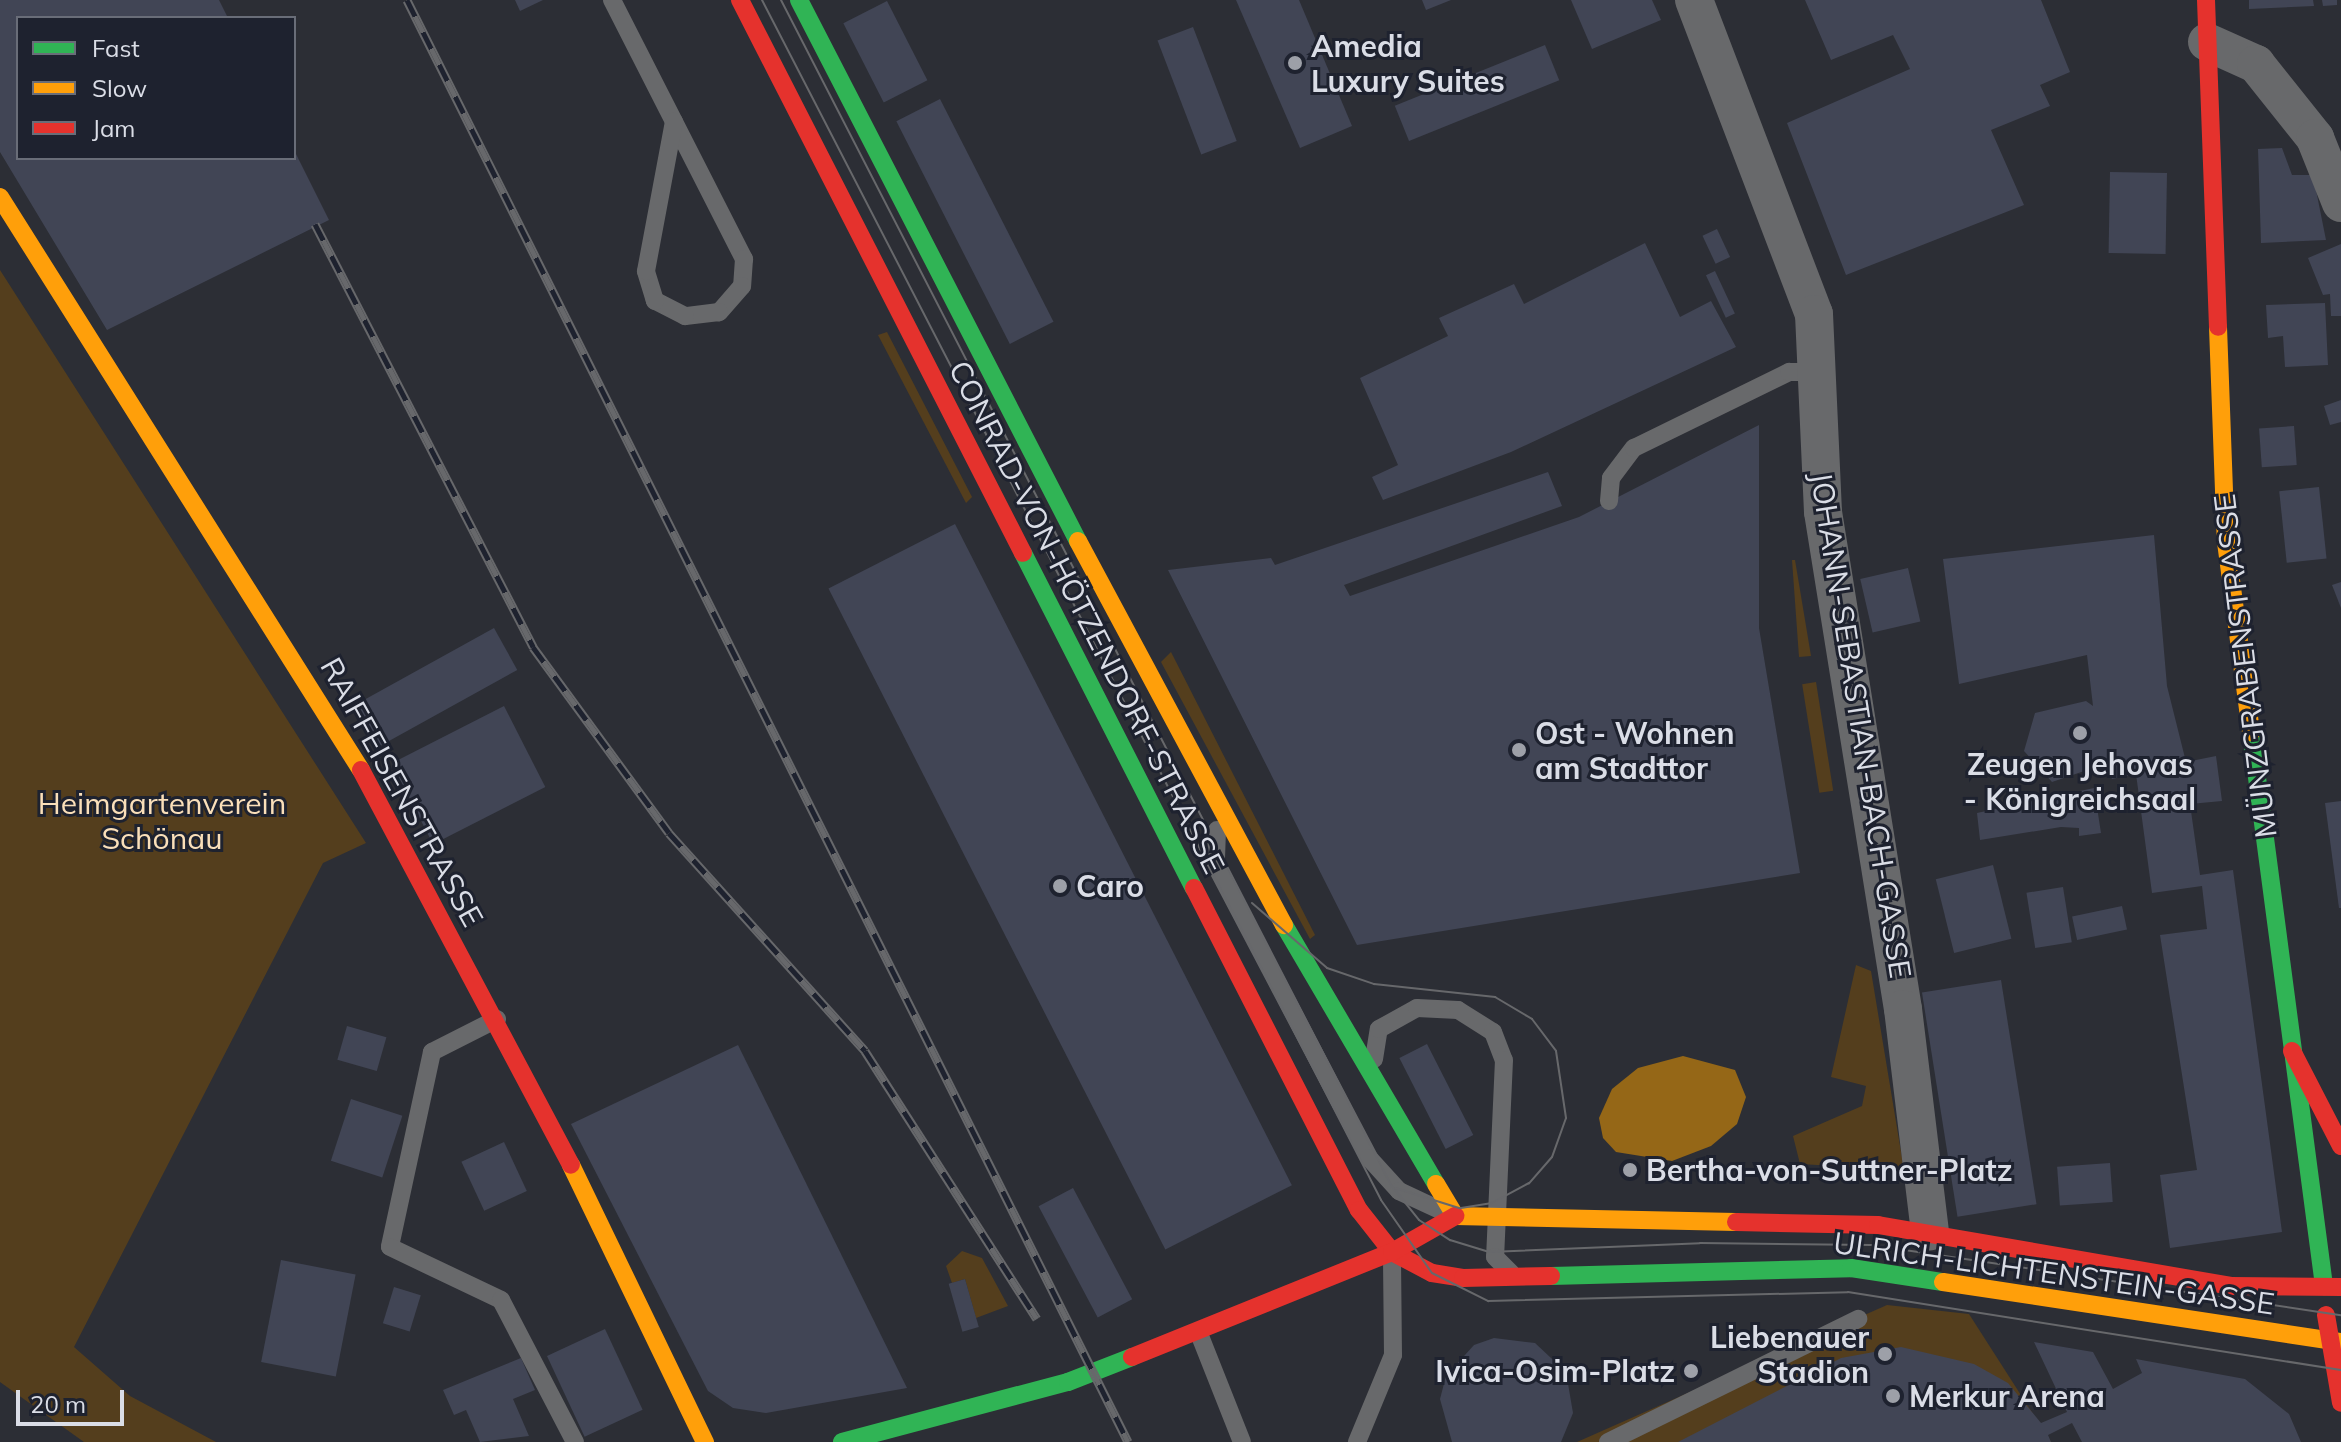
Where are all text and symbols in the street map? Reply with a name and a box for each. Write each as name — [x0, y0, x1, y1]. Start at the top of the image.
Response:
legend — [16, 16, 296, 160]
place label: Amedia Luxury Suites — [1311, 28, 1505, 98]
text: Fast — [92, 33, 140, 63]
marker: Amedia Luxury Suites — [1286, 54, 1304, 72]
text: Slow — [92, 73, 147, 103]
text: Jam — [92, 113, 135, 143]
street label: CONRAD-VON-HÖTZENDORF-STRASSE — [942, 355, 1232, 879]
street label: JOHANN-SEBASTIAN-BACH-GASSE — [1803, 469, 1919, 981]
street label: MÜNZGRABENSTRASSE — [2206, 492, 2284, 840]
street label: RAIFFEISENSTRASSE — [313, 651, 491, 933]
place label: Ost - Wohnen am Stadttor — [1535, 715, 1735, 786]
marker: Zeugen Jehovas - Königreichsaal — [2071, 724, 2089, 742]
marker: Ost - Wohnen am Stadttor — [1510, 741, 1528, 759]
place label: Zeugen Jehovas - Königreichsaal — [1964, 746, 2196, 816]
park label: Heimgartenverein Schönau — [38, 785, 286, 856]
place label: Caro — [1076, 868, 1144, 904]
marker: Caro — [1051, 877, 1069, 895]
place label: Bertha-von-Suttner-Platz — [1646, 1152, 2012, 1188]
marker: Bertha-von-Suttner-Platz — [1621, 1161, 1639, 1179]
street label: ULRICH-LICHTENSTEIN-GASSE — [1831, 1224, 2277, 1322]
place label: Liebenauer Stadion — [1710, 1319, 1869, 1390]
marker: Liebenauer Stadion — [1876, 1345, 1894, 1363]
place label: Ivica-Osim-Platz — [1435, 1353, 1675, 1389]
marker: Ivica-Osim-Platz — [1682, 1362, 1700, 1380]
scale bar — [20, 1374, 128, 1424]
place label: Merkur Arena — [1909, 1378, 2105, 1414]
marker: Merkur Arena — [1884, 1387, 1902, 1405]
text: 20 m — [30, 1389, 86, 1419]

